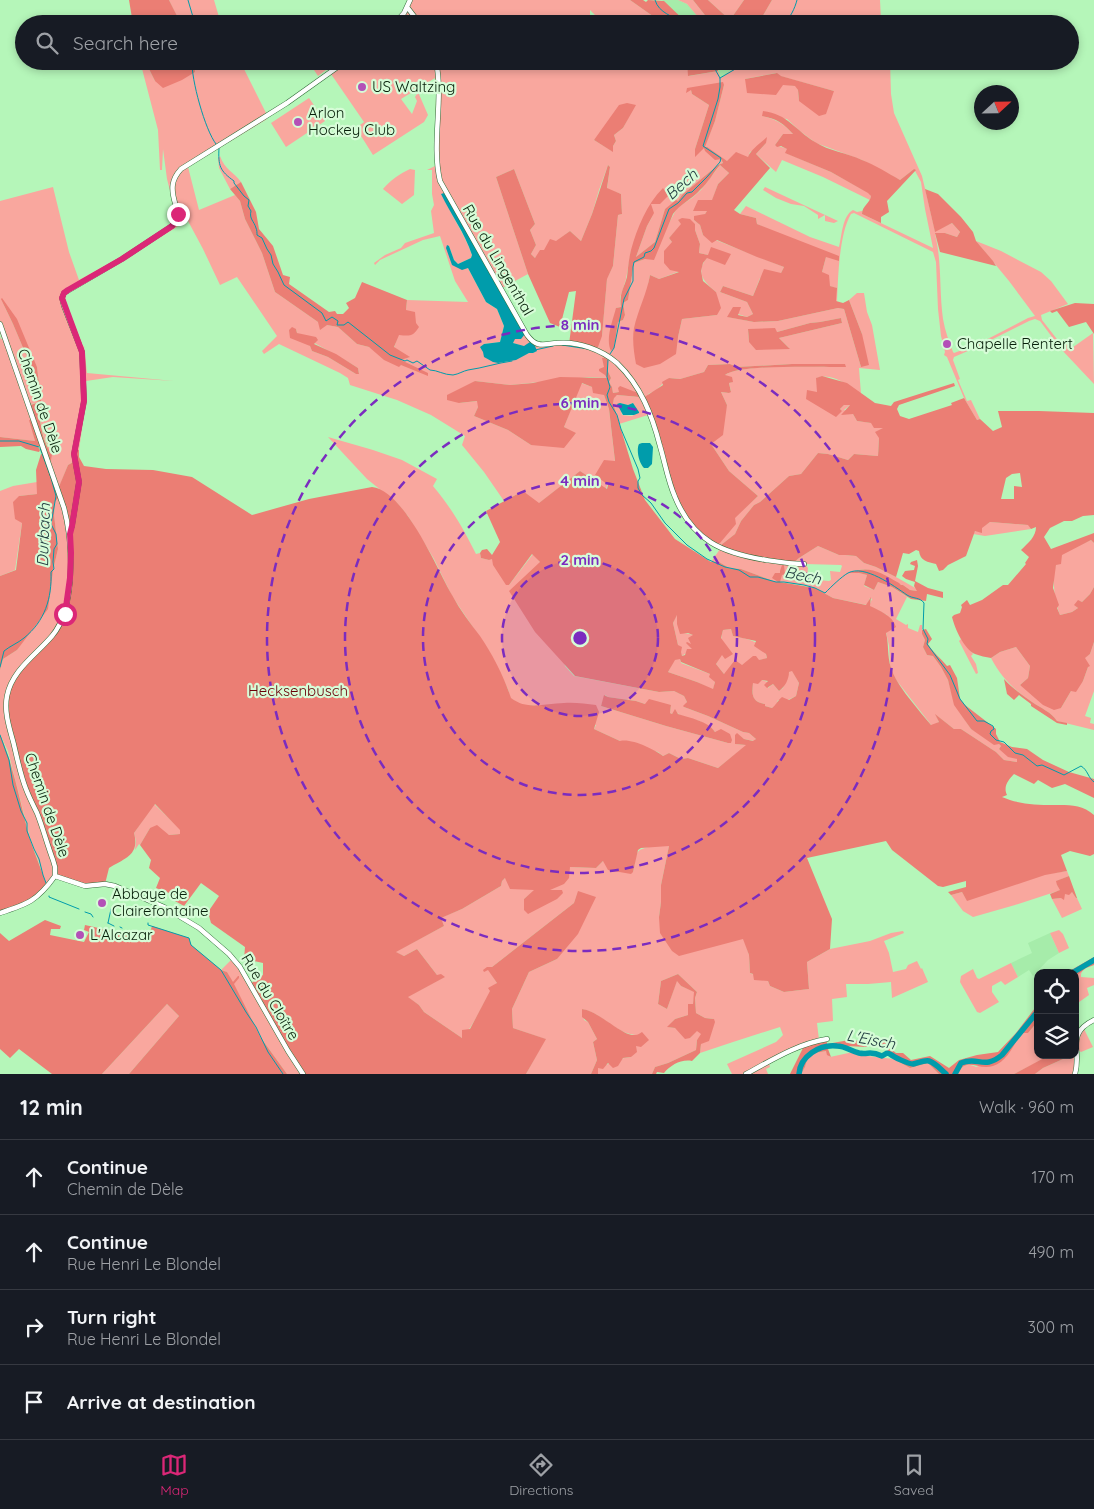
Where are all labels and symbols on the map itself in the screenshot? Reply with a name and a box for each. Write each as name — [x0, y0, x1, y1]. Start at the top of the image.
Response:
place label: US Waltzing — [372, 77, 455, 96]
marker: US Waltzing — [356, 81, 368, 93]
north arrow — [974, 85, 1019, 130]
place label: Arlon Hockey Club — [308, 103, 395, 139]
marker: Arlon Hockey Club — [292, 116, 304, 128]
water label: Bech — [661, 164, 702, 204]
street label: Rue du Lingenthal — [459, 201, 538, 319]
route end — [167, 203, 190, 226]
text: 8 min — [561, 315, 599, 334]
place label: Chapelle Rentert — [957, 334, 1073, 353]
marker: Chapelle Rentert — [941, 338, 953, 350]
street label: Chemin de Dèle — [14, 346, 67, 456]
text: 6 min — [561, 393, 599, 412]
text: 4 min — [560, 471, 600, 490]
water label: Durbach — [32, 502, 54, 567]
text: 2 min — [560, 550, 600, 569]
water label: Bech — [783, 561, 824, 589]
route start — [54, 603, 77, 626]
centre of rings — [571, 629, 589, 647]
park label: Hecksenbusch — [248, 681, 348, 700]
street label: Chemin de Dèle — [21, 750, 74, 860]
place label: Abbaye de Clairefontaine — [112, 884, 209, 920]
marker: Abbaye de Clairefontaine — [96, 897, 108, 909]
place label: L'Alcazar — [90, 925, 153, 944]
marker: L'Alcazar — [74, 929, 86, 941]
street label: Rue du Cloître — [237, 950, 304, 1043]
water label: L'Eisch — [845, 1025, 898, 1054]

